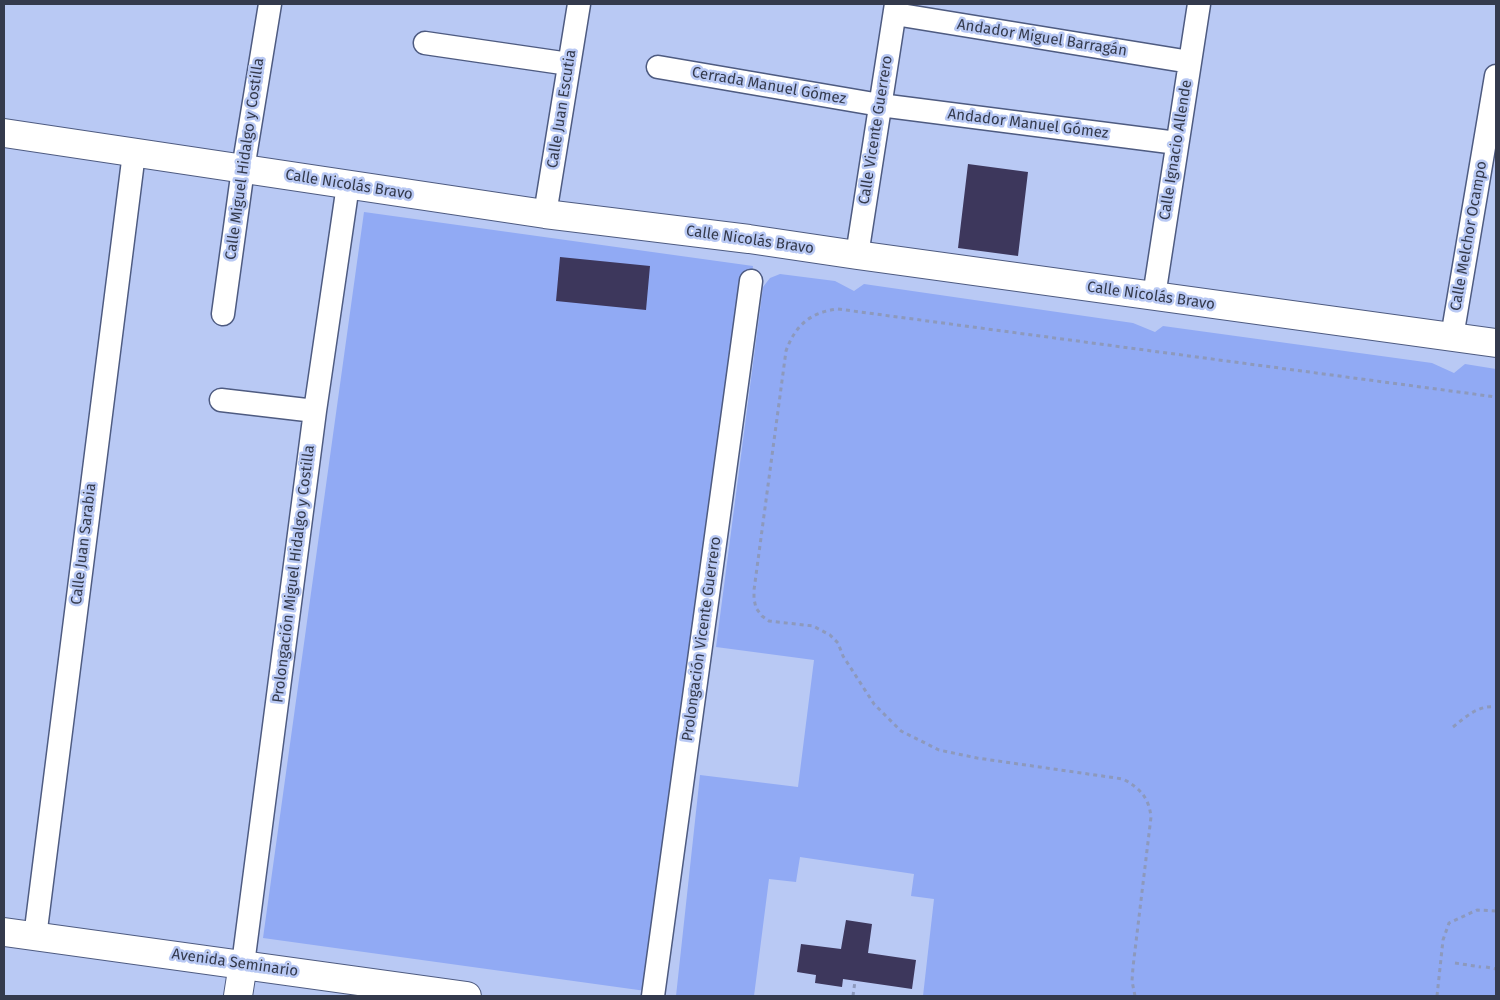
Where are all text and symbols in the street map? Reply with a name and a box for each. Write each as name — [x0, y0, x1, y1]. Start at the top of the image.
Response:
street label: Andador Miguel Barragán — [956, 16, 1128, 60]
street label: Calle Juan Escutia — [544, 48, 580, 170]
street label: Calle Vicente Guerrero — [855, 54, 897, 206]
street label: Calle Miguel Hidalgo y Costilla — [222, 57, 268, 261]
street label: Cerrada Manuel Gómez — [691, 64, 847, 108]
street label: Calle Ignacio Allende — [1156, 79, 1196, 221]
street label: Andador Manuel Gómez — [947, 105, 1109, 143]
street label: Calle Melchor Ocampo — [1447, 160, 1491, 312]
street label: Calle Nicolás Bravo — [284, 166, 414, 204]
street label: Calle Nicolás Bravo — [685, 222, 815, 258]
street label: Calle Nicolás Bravo — [1086, 278, 1216, 314]
street label: Prolongación Miguel Hidalgo y Costilla — [269, 444, 319, 704]
street label: Calle Juan Sarabia — [68, 482, 100, 606]
street label: Prolongación Vicente Guerrero — [679, 535, 725, 743]
street label: Avenida Seminario — [171, 945, 299, 981]

